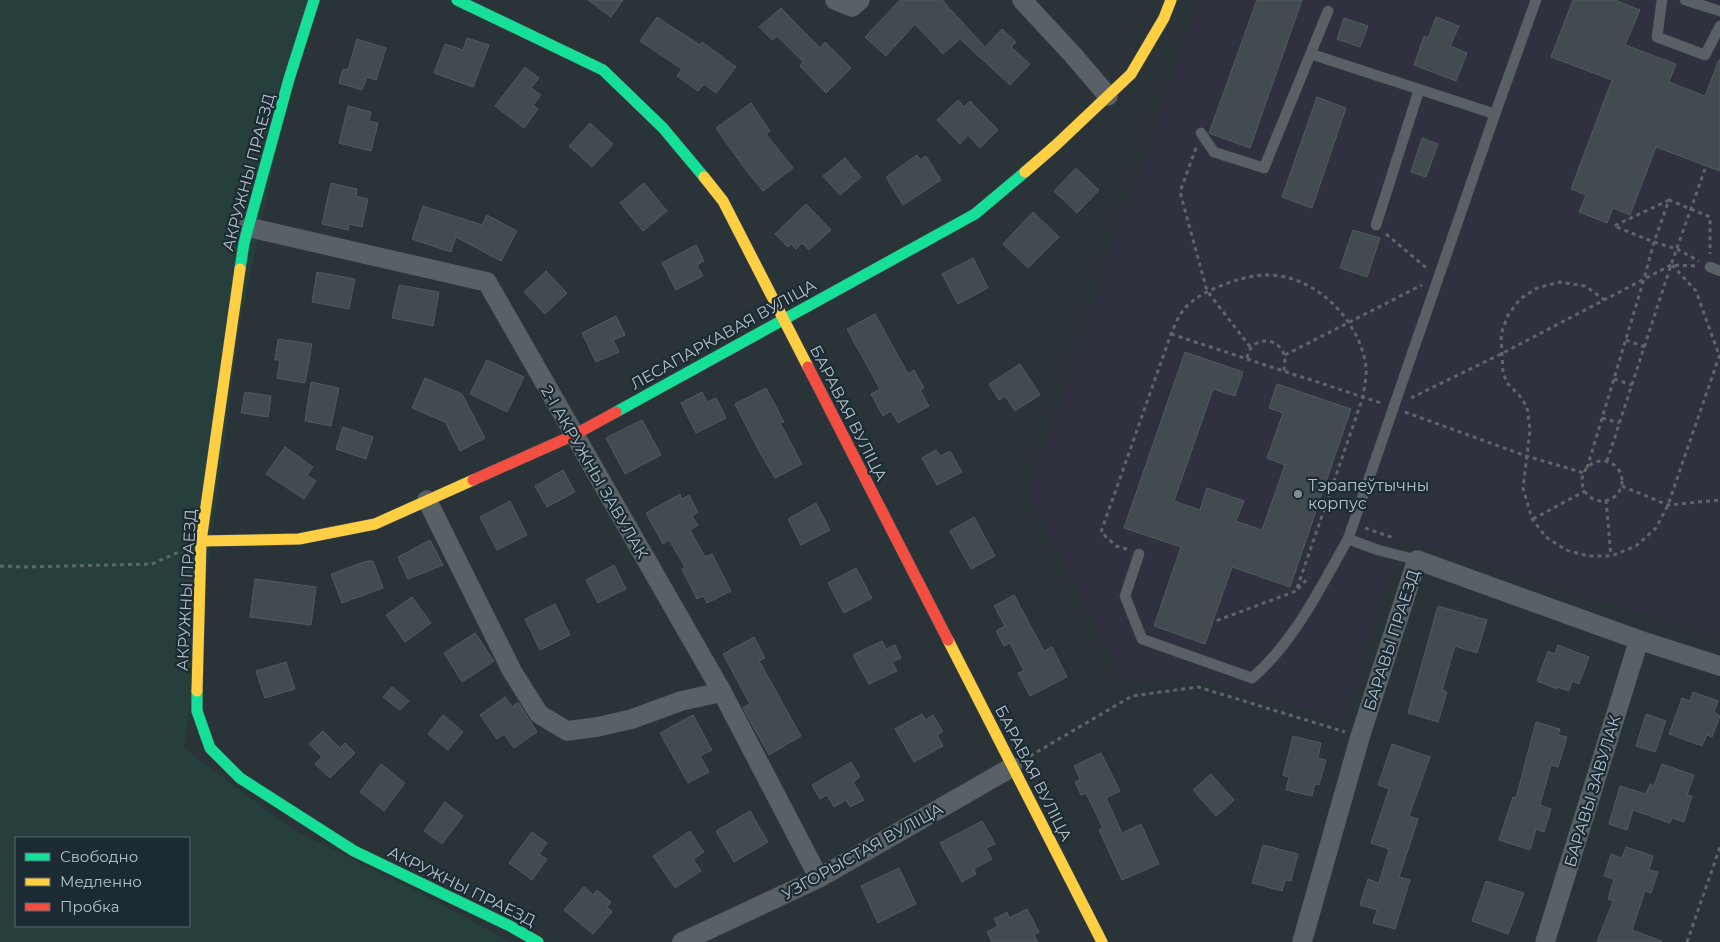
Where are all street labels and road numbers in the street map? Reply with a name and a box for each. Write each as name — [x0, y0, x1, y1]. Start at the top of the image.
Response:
street label: АКРУЖНЫ ПРАЕЗД — [218, 91, 279, 253]
street label: ЛЕСАПАРКАВАЯ ВУЛІЦА — [627, 275, 819, 393]
street label: БАРАВАЯ ВУЛІЦА — [806, 342, 891, 485]
street label: 2-І АКРУЖНЫ ЗАВУЛАК — [537, 382, 652, 562]
street label: АКРУЖНЫ ПРАЕЗД — [173, 508, 200, 672]
street label: БАРАВЫ ПРАЕЗД — [1360, 567, 1423, 713]
street label: БАРАВАЯ ВУЛІЦА — [991, 702, 1076, 845]
street label: БАРАВЫ ЗАВУЛАК — [1560, 713, 1625, 869]
street label: УЗГОРЫСТАЯ ВУЛІЦА — [778, 799, 946, 904]
street label: АКРУЖНЫ ПРАЕЗД — [385, 842, 539, 931]

